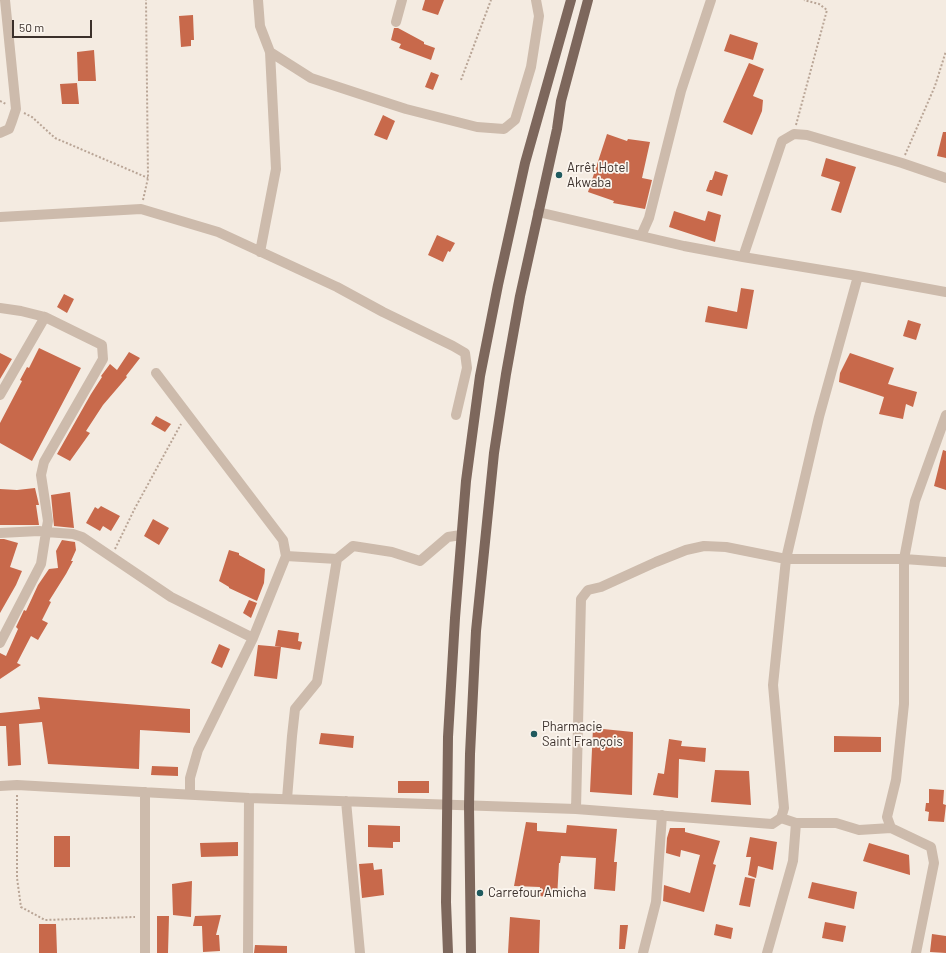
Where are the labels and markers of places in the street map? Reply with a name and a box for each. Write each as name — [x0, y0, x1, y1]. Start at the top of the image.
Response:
place label: Arrêt Hotel Akwaba — [567, 160, 628, 191]
marker: Arrêt Hotel Akwaba — [554, 170, 564, 180]
place label: Pharmacie Saint François — [542, 719, 623, 750]
marker: Pharmacie Saint François — [529, 729, 539, 739]
place label: Carrefour Amicha — [488, 885, 586, 901]
marker: Carrefour Amicha — [475, 888, 485, 898]

